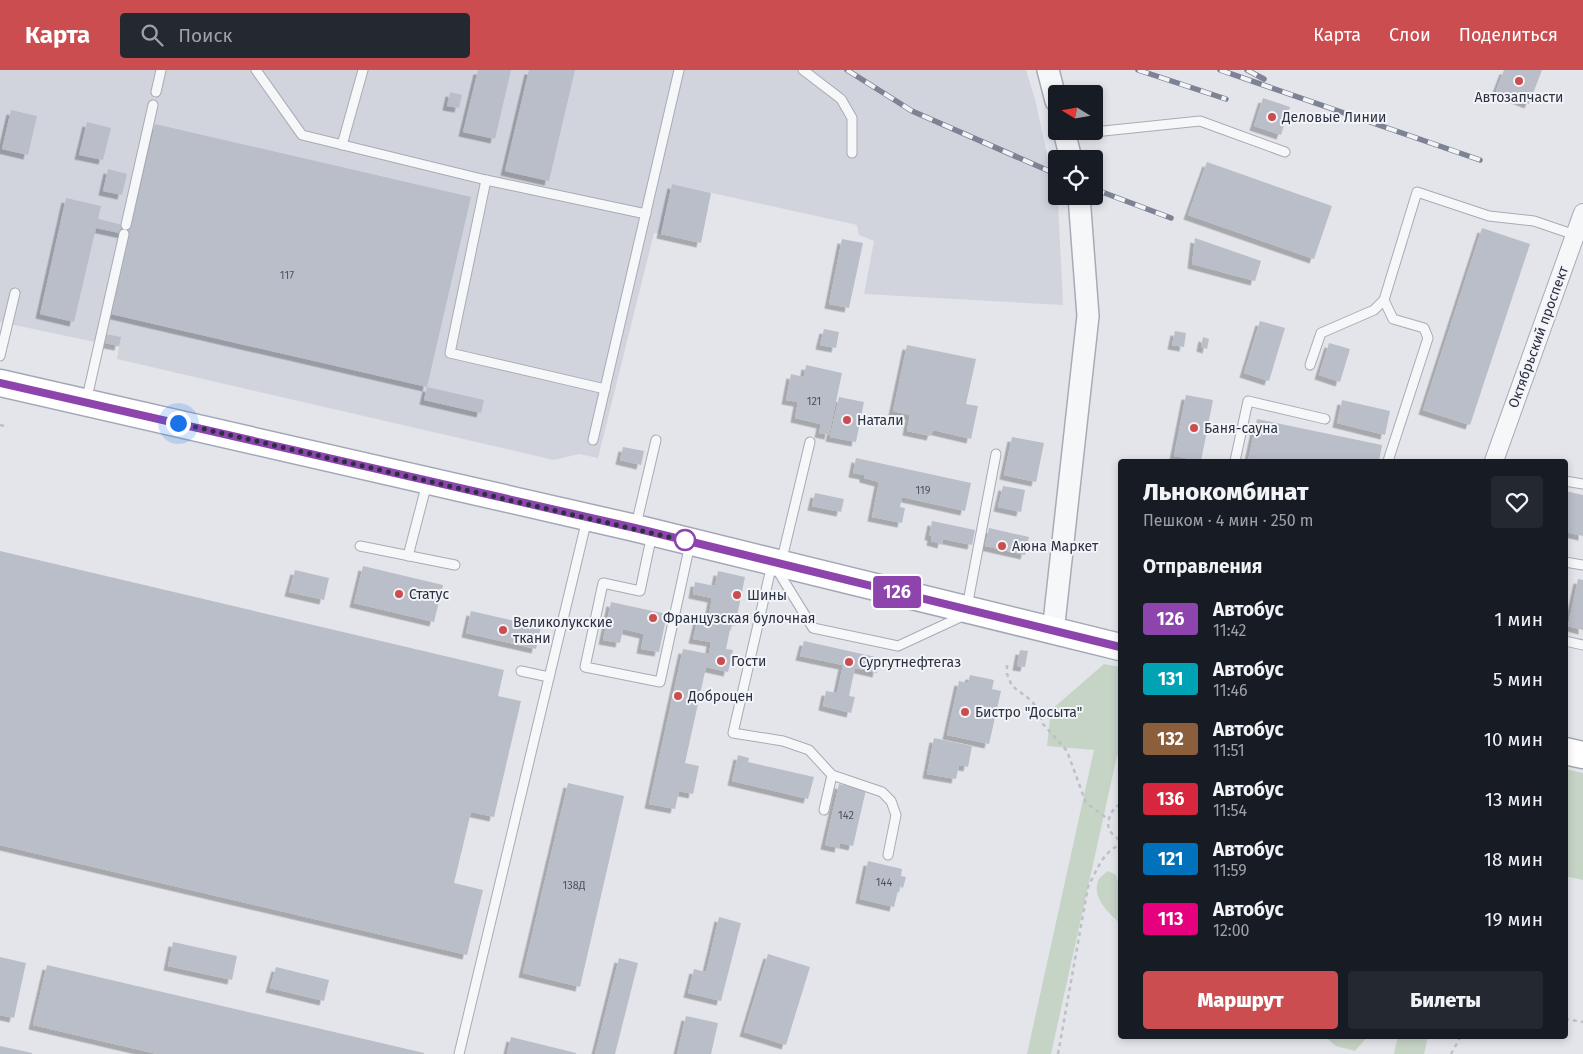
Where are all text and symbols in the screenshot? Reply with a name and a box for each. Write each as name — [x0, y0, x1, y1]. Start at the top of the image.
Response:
search box — [120, 13, 470, 58]
text: Карта — [25, 21, 90, 49]
icon: search — [138, 21, 166, 49]
text: Поиск — [178, 24, 232, 47]
text: Карта — [1313, 24, 1361, 46]
text: Слои — [1389, 24, 1431, 46]
text: Поделиться — [1459, 24, 1558, 46]
marker: Автозапчасти — [1513, 75, 1525, 87]
north arrow — [1048, 85, 1102, 140]
map controls — [1048, 85, 1103, 205]
place label: Автозапчасти — [1475, 89, 1563, 106]
place label: Деловые Линии — [1281, 109, 1387, 126]
marker: Деловые Линии — [1266, 111, 1278, 123]
button: locate — [1048, 150, 1103, 205]
street label: Октябрьский проспект — [1505, 263, 1572, 410]
house number: 117 — [280, 269, 294, 282]
house number: 121 — [807, 395, 821, 408]
your location — [166, 411, 191, 436]
place label: Натали — [857, 412, 904, 429]
marker: Натали — [841, 414, 853, 426]
place label: Баня-сауна — [1204, 420, 1278, 437]
marker: Баня-сауна — [1188, 422, 1200, 434]
button: heart — [1491, 476, 1543, 528]
text: Льнокомбинат — [1143, 478, 1309, 506]
house number: 119 — [915, 484, 931, 497]
text: Пешком · 4 мин · 250 m — [1143, 511, 1314, 530]
unlabelled marker — [674, 529, 696, 551]
place label: Аюна Маркет — [1012, 538, 1099, 555]
marker: Аюна Маркет — [996, 540, 1008, 552]
text: Отправления — [1143, 555, 1262, 578]
line badge: 126 — [868, 576, 926, 608]
text: 126 — [883, 581, 911, 603]
place label: Статус — [409, 586, 449, 603]
place label: Шины — [747, 587, 787, 604]
marker: Статус — [393, 588, 405, 600]
marker: Шины — [731, 589, 743, 601]
text: Автобус — [1213, 598, 1284, 621]
text: 126 — [1157, 608, 1184, 630]
text: 1 мин — [1494, 608, 1543, 631]
place label: Французская булочная — [663, 610, 816, 627]
marker: Французская булочная — [647, 612, 659, 624]
place label: Великолукские ткани — [513, 614, 613, 647]
text: 11:42 — [1213, 621, 1247, 640]
marker: Великолукские ткани — [497, 624, 509, 636]
place label: Гости — [731, 653, 766, 670]
place label: Сургутнефтегаз — [859, 654, 961, 671]
marker: Гости — [715, 655, 727, 667]
marker: Сургутнефтегаз — [843, 656, 855, 668]
text: Автобус — [1213, 658, 1284, 681]
text: 131 — [1158, 668, 1183, 690]
text: 5 мин — [1493, 668, 1543, 691]
text: 11:46 — [1213, 681, 1247, 700]
place label: Доброцен — [687, 688, 753, 705]
marker: Доброцен — [672, 690, 684, 702]
place label: Бистро "Досыта" — [975, 704, 1082, 721]
marker: Бистро "Досыта" — [959, 706, 971, 718]
text: Автобус — [1213, 718, 1284, 741]
text: 132 — [1157, 728, 1184, 750]
text: 10 мин — [1484, 728, 1543, 751]
text: 11:51 — [1213, 741, 1245, 760]
text: Автобус — [1213, 778, 1284, 801]
text: 136 — [1157, 788, 1184, 810]
text: 13 мин — [1485, 788, 1543, 811]
text: 11:54 — [1213, 801, 1247, 820]
house number: 142 — [838, 809, 854, 822]
text: Автобус — [1213, 838, 1284, 861]
text: 121 — [1158, 848, 1183, 870]
text: 18 мин — [1484, 848, 1543, 871]
text: 11:59 — [1213, 861, 1247, 880]
house number: 144 — [876, 876, 892, 889]
house number: 138Д — [562, 879, 586, 892]
text: Автобус — [1213, 898, 1284, 921]
text: 113 — [1158, 908, 1183, 930]
text: 19 мин — [1484, 908, 1543, 931]
text: 12:00 — [1213, 921, 1250, 940]
button: Маршрут — [1143, 971, 1338, 1029]
button: Билеты — [1348, 971, 1543, 1029]

